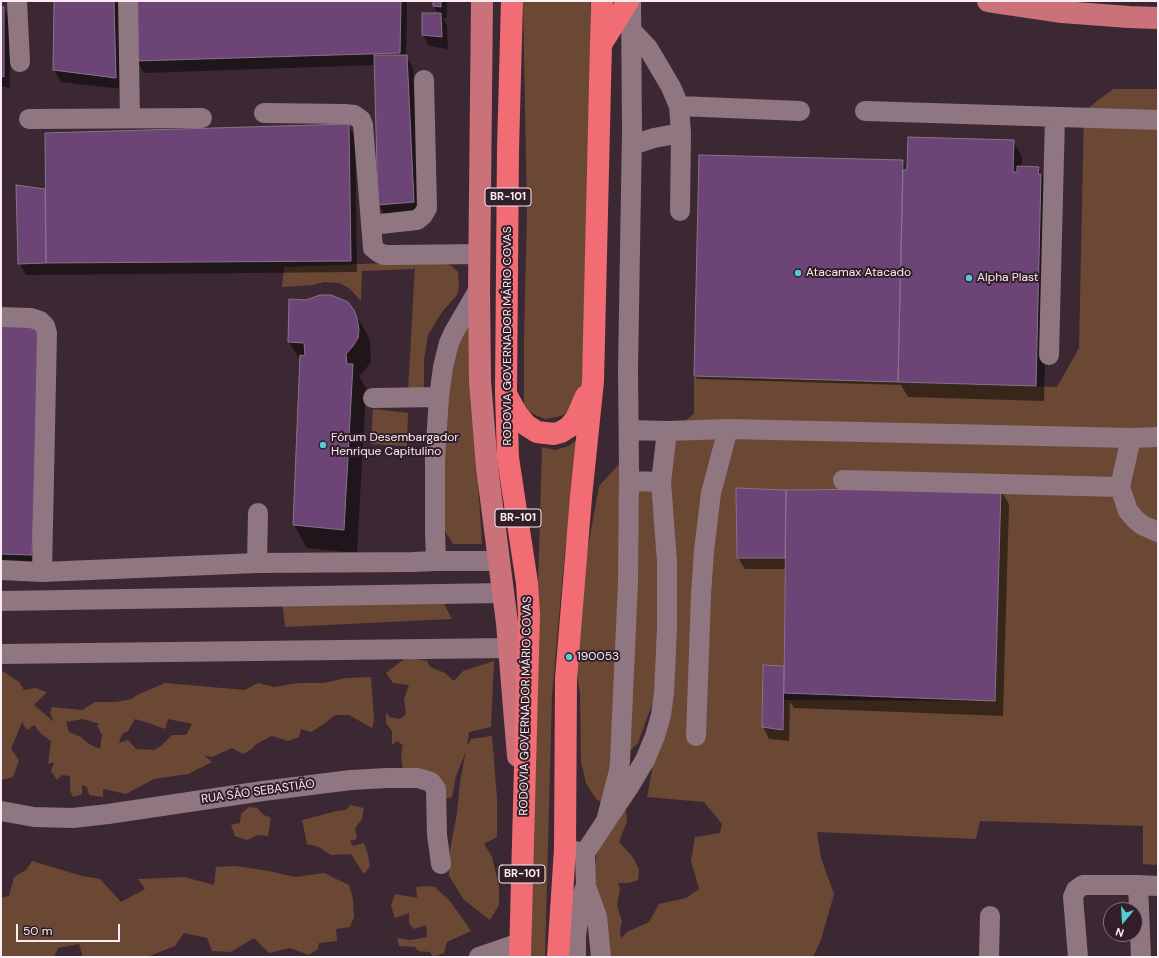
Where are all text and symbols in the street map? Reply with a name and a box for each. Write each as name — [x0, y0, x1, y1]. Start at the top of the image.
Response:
road number: BR-101 — [485, 188, 531, 206]
street label: RODOVIA GOVERNADOR MÁRIO COVAS — [501, 226, 515, 446]
place label: Atacamax Atacado — [806, 266, 911, 280]
marker: Atacamax Atacado — [793, 268, 803, 278]
place label: Alpha Plast — [977, 271, 1038, 285]
marker: Alpha Plast — [964, 273, 974, 283]
place label: Fórum Desembargador Henrique Capitulino — [331, 431, 459, 459]
marker: Fórum Desembargador Henrique Capitulino — [318, 440, 328, 450]
road number: BR-101 — [495, 509, 541, 527]
street label: RODOVIA GOVERNADOR MÁRIO COVAS — [517, 596, 535, 816]
place label: 190053 — [577, 650, 619, 664]
marker: 190053 — [564, 652, 574, 662]
street label: RUA SÃO SEBASTIÃO — [200, 777, 316, 807]
road number: BR-101 — [499, 865, 545, 883]
north arrow — [1103, 902, 1143, 942]
scale bar — [18, 916, 122, 942]
text: 50 m — [23, 923, 52, 939]
text: N — [1114, 925, 1126, 940]

